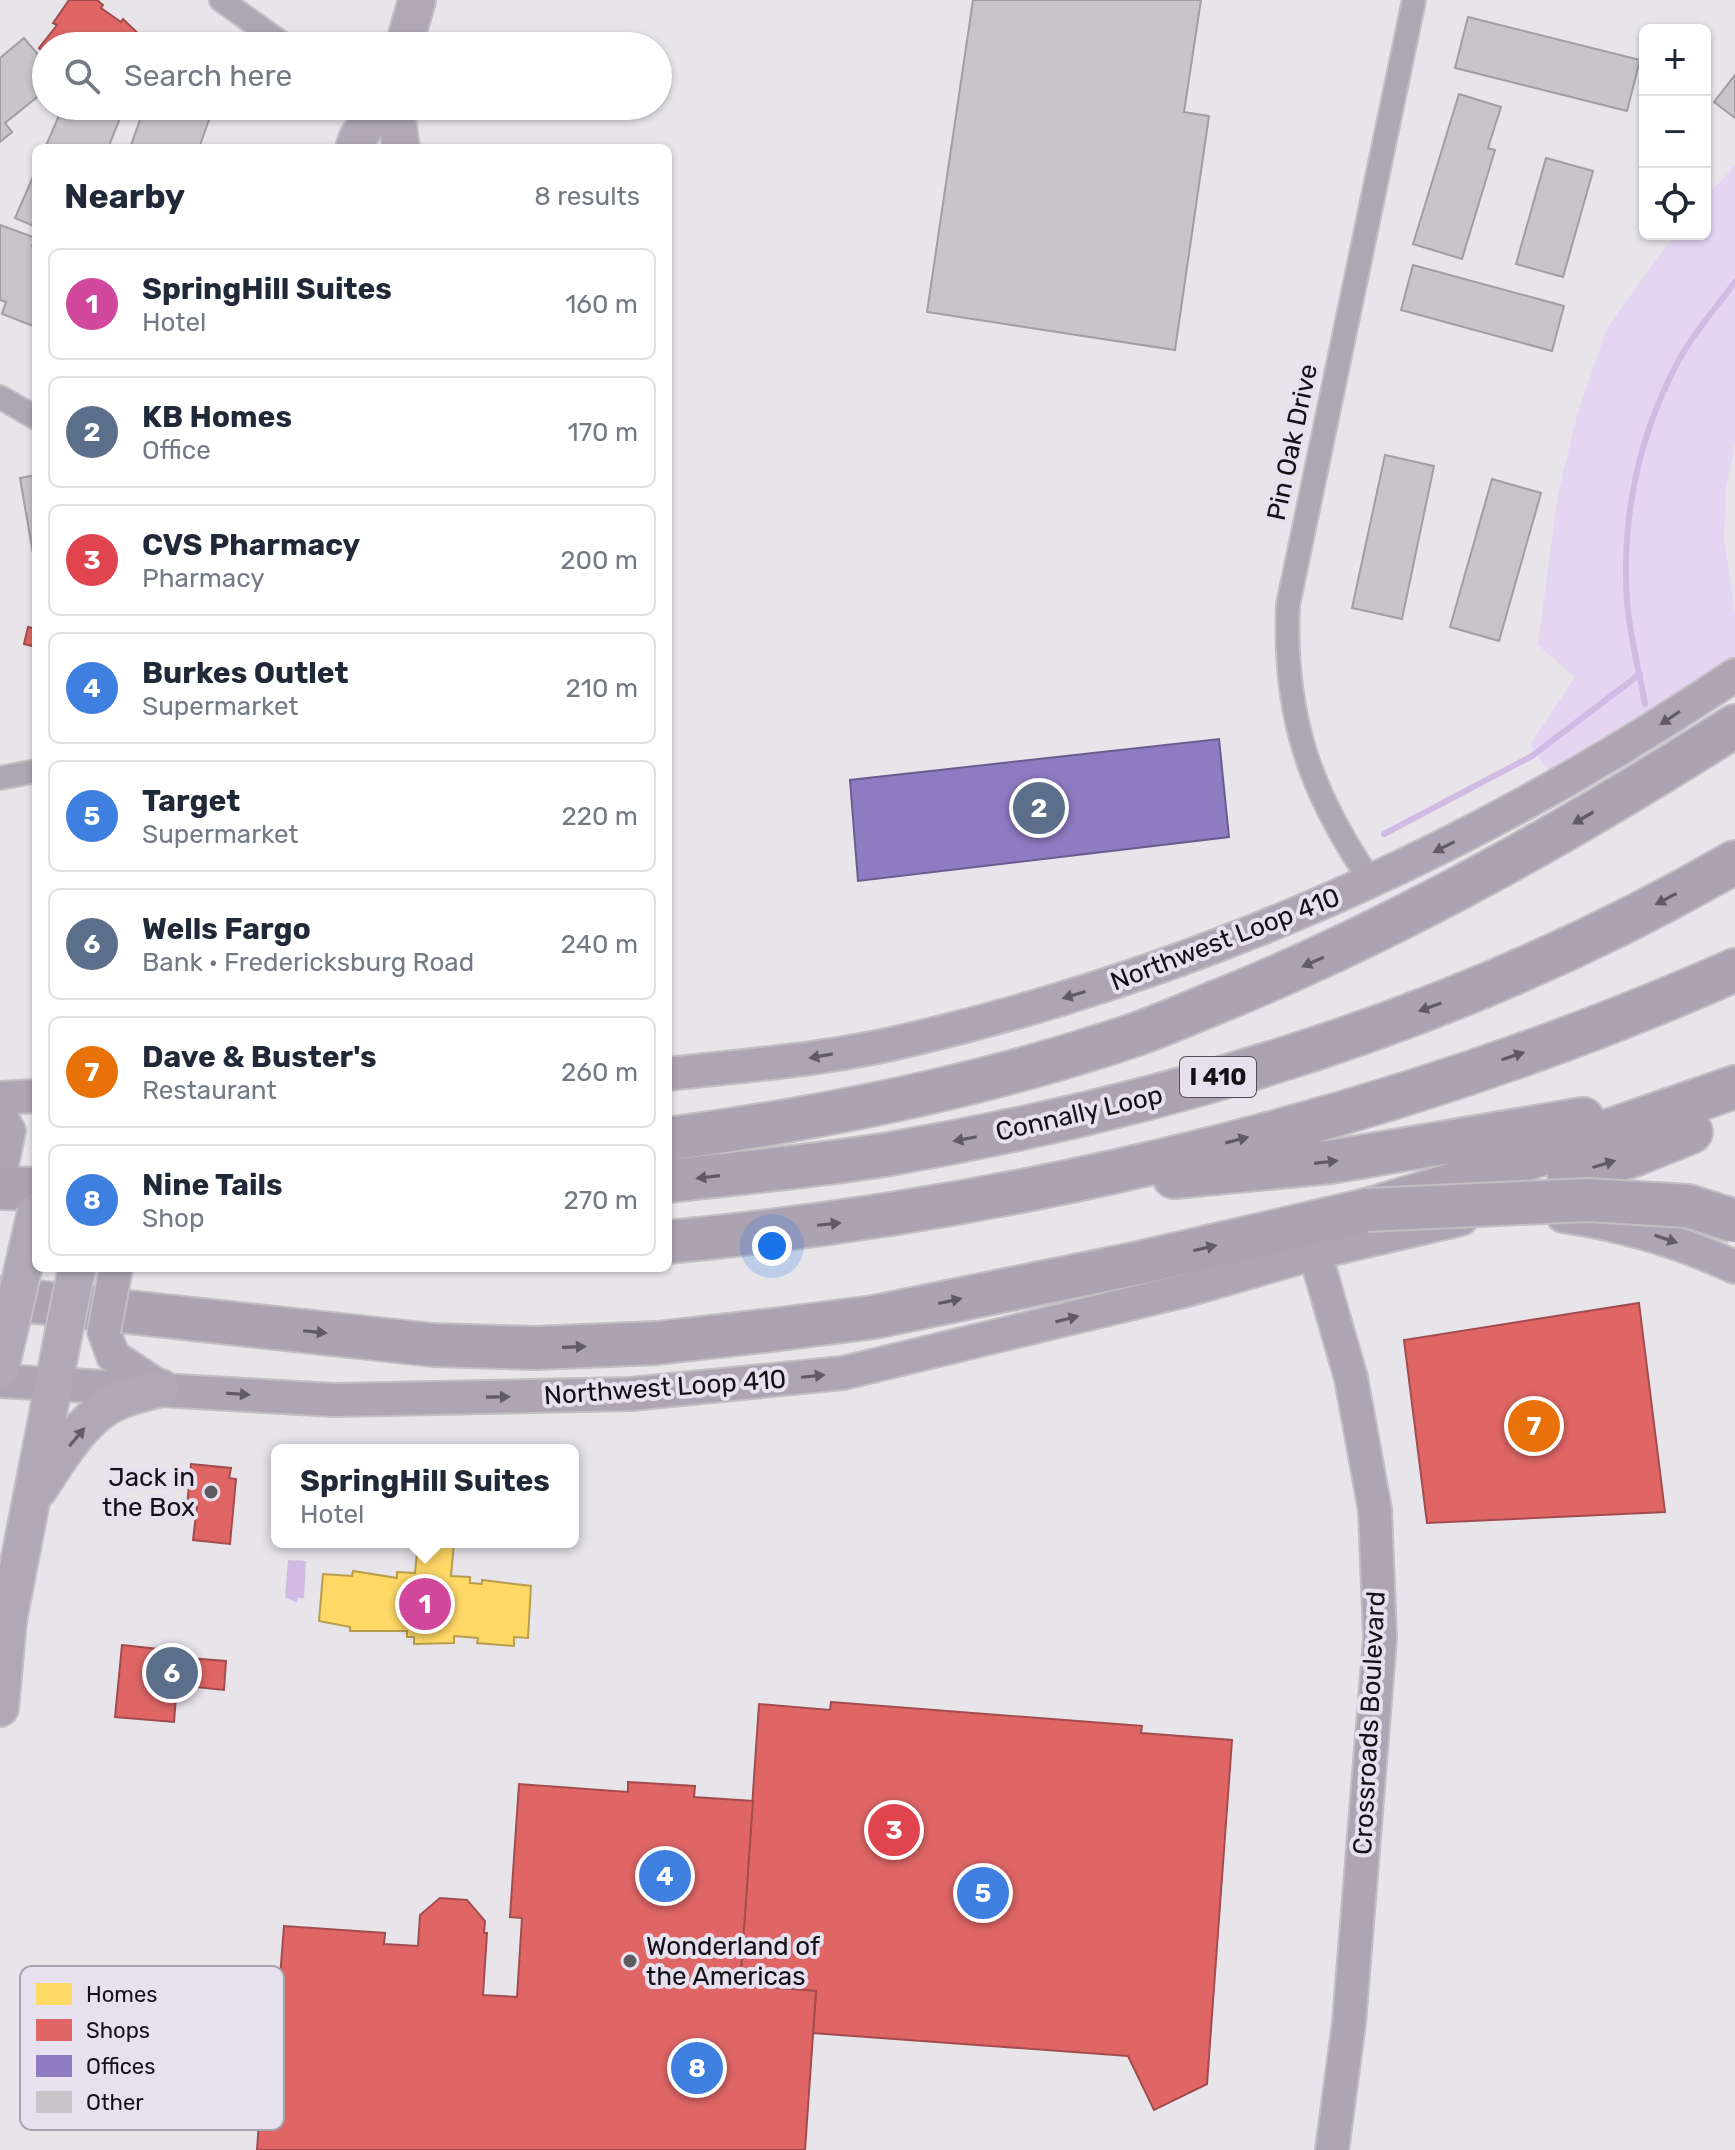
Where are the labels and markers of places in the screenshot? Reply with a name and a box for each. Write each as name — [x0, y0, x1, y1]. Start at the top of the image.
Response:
pin: 2 — [1013, 778, 1065, 838]
pin: 7 — [1508, 1396, 1560, 1456]
place label: Jack in the Box — [102, 1462, 195, 1523]
marker: Jack in the Box — [202, 1483, 220, 1501]
pin: 1 — [399, 1574, 451, 1634]
pin: 6 — [146, 1643, 198, 1703]
pin: 3 — [868, 1800, 920, 1860]
pin: 4 — [639, 1846, 691, 1906]
pin: 5 — [957, 1863, 1009, 1923]
place label: Wonderland of the Americas — [646, 1931, 820, 1992]
marker: Wonderland of the Americas — [621, 1952, 639, 1970]
pin: 8 — [671, 2038, 723, 2098]

